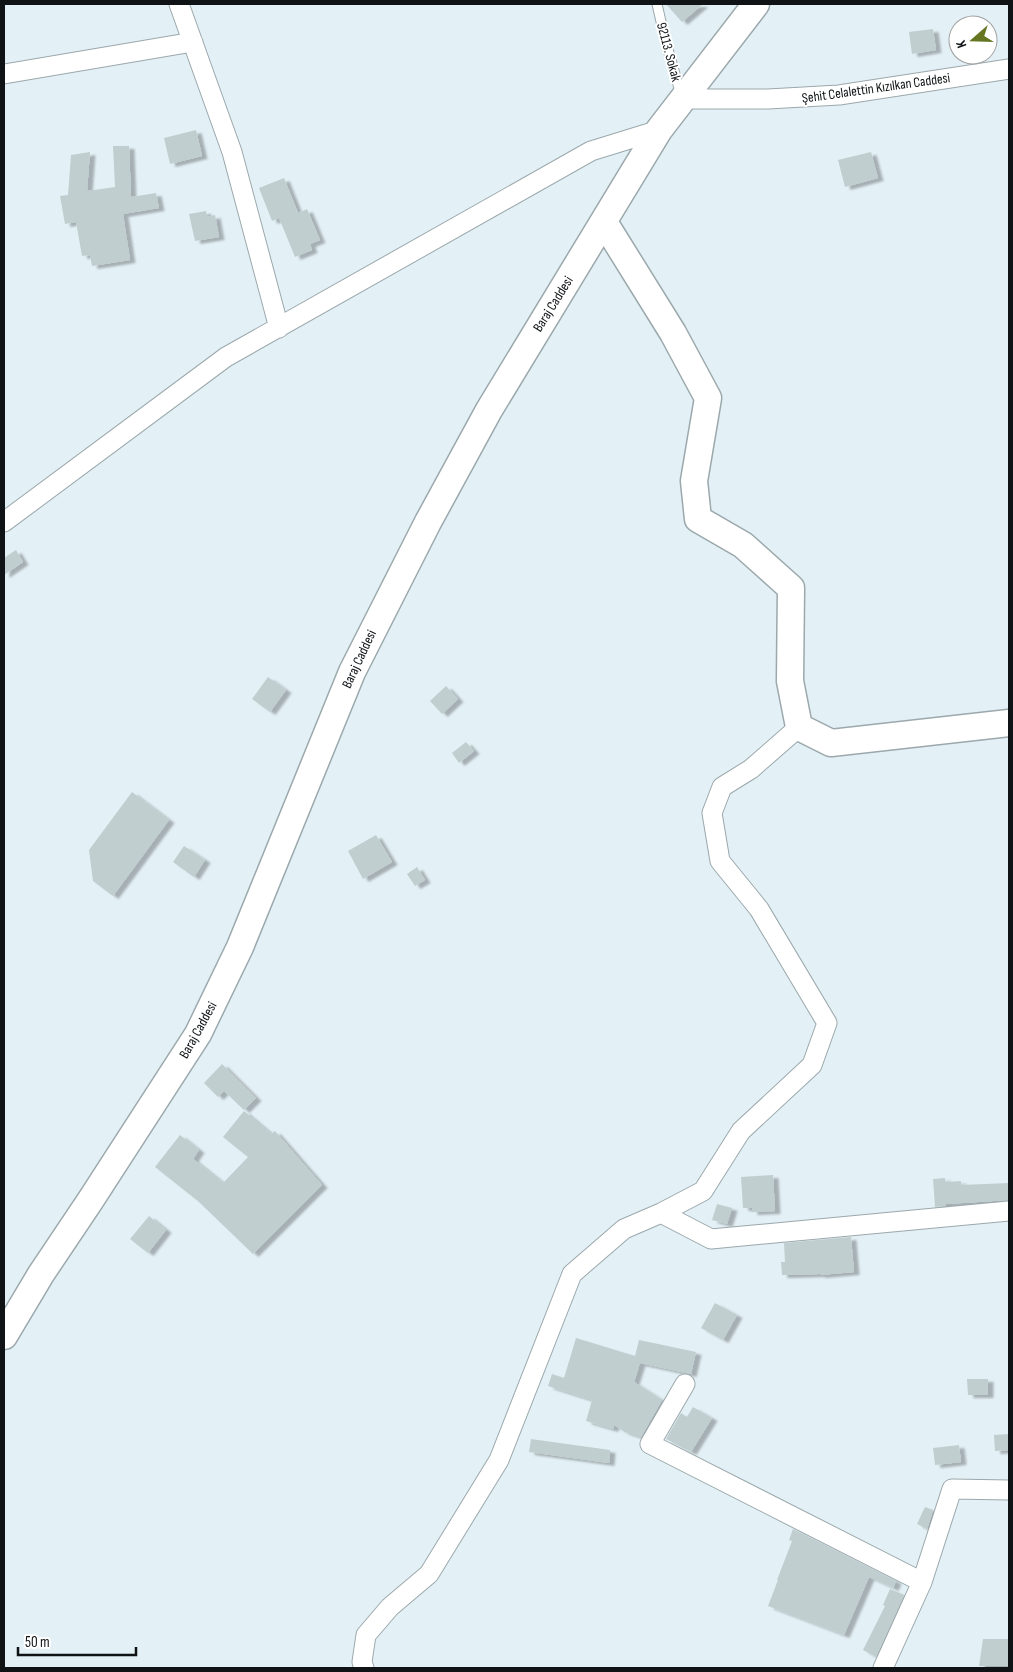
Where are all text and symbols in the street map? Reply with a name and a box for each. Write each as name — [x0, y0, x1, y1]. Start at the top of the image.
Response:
north arrow — [948, 15, 998, 65]
street label: 92113. Sokak — [653, 21, 685, 84]
text: K — [952, 38, 970, 50]
street label: Şehit Celalettin Kızılkan Caddesi — [801, 69, 951, 107]
street label: Baraj Caddesi — [529, 273, 577, 335]
street label: Baraj Caddesi — [338, 627, 380, 691]
street label: Baraj Caddesi — [175, 999, 221, 1061]
scale bar — [18, 1624, 135, 1656]
text: 50 m — [25, 1633, 50, 1652]

